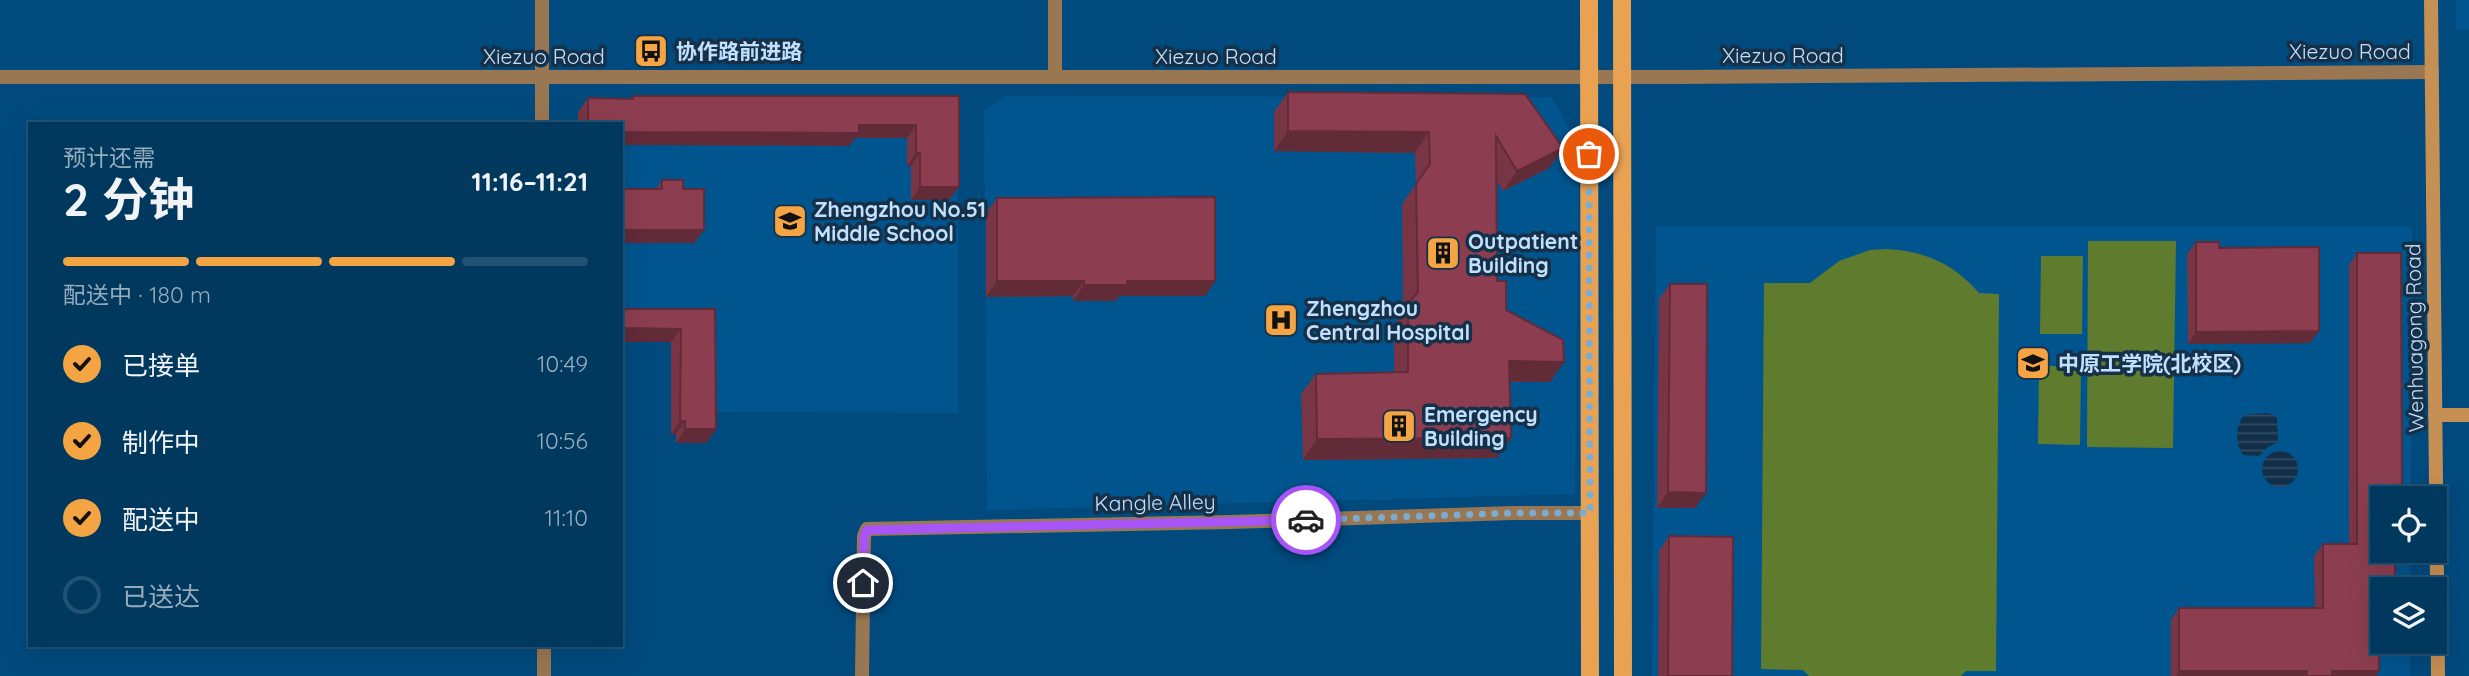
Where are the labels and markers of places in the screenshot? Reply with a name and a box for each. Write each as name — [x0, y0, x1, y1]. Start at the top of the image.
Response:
bus stop icon: 协作路前进路 — [632, 32, 670, 70]
place label: 协作路前进路 — [676, 38, 802, 64]
pin — [1559, 124, 1619, 184]
place label: Zhengzhou No.51 Middle School — [814, 196, 986, 246]
school or university icon: Zhengzhou No.51 Middle School — [771, 202, 809, 240]
place label: Outpatient Building — [1468, 228, 1578, 278]
building icon: Outpatient Building — [1424, 234, 1462, 272]
place label: Zhengzhou Central Hospital — [1306, 295, 1470, 345]
hospital icon: Zhengzhou Central Hospital — [1262, 301, 1300, 339]
school or university icon: 中原工学院(北校区) — [2014, 344, 2052, 382]
place label: 中原工学院(北校区) — [2058, 350, 2241, 376]
place label: Emergency Building — [1424, 401, 1538, 451]
building icon: Emergency Building — [1380, 407, 1418, 445]
pin — [833, 553, 893, 613]

